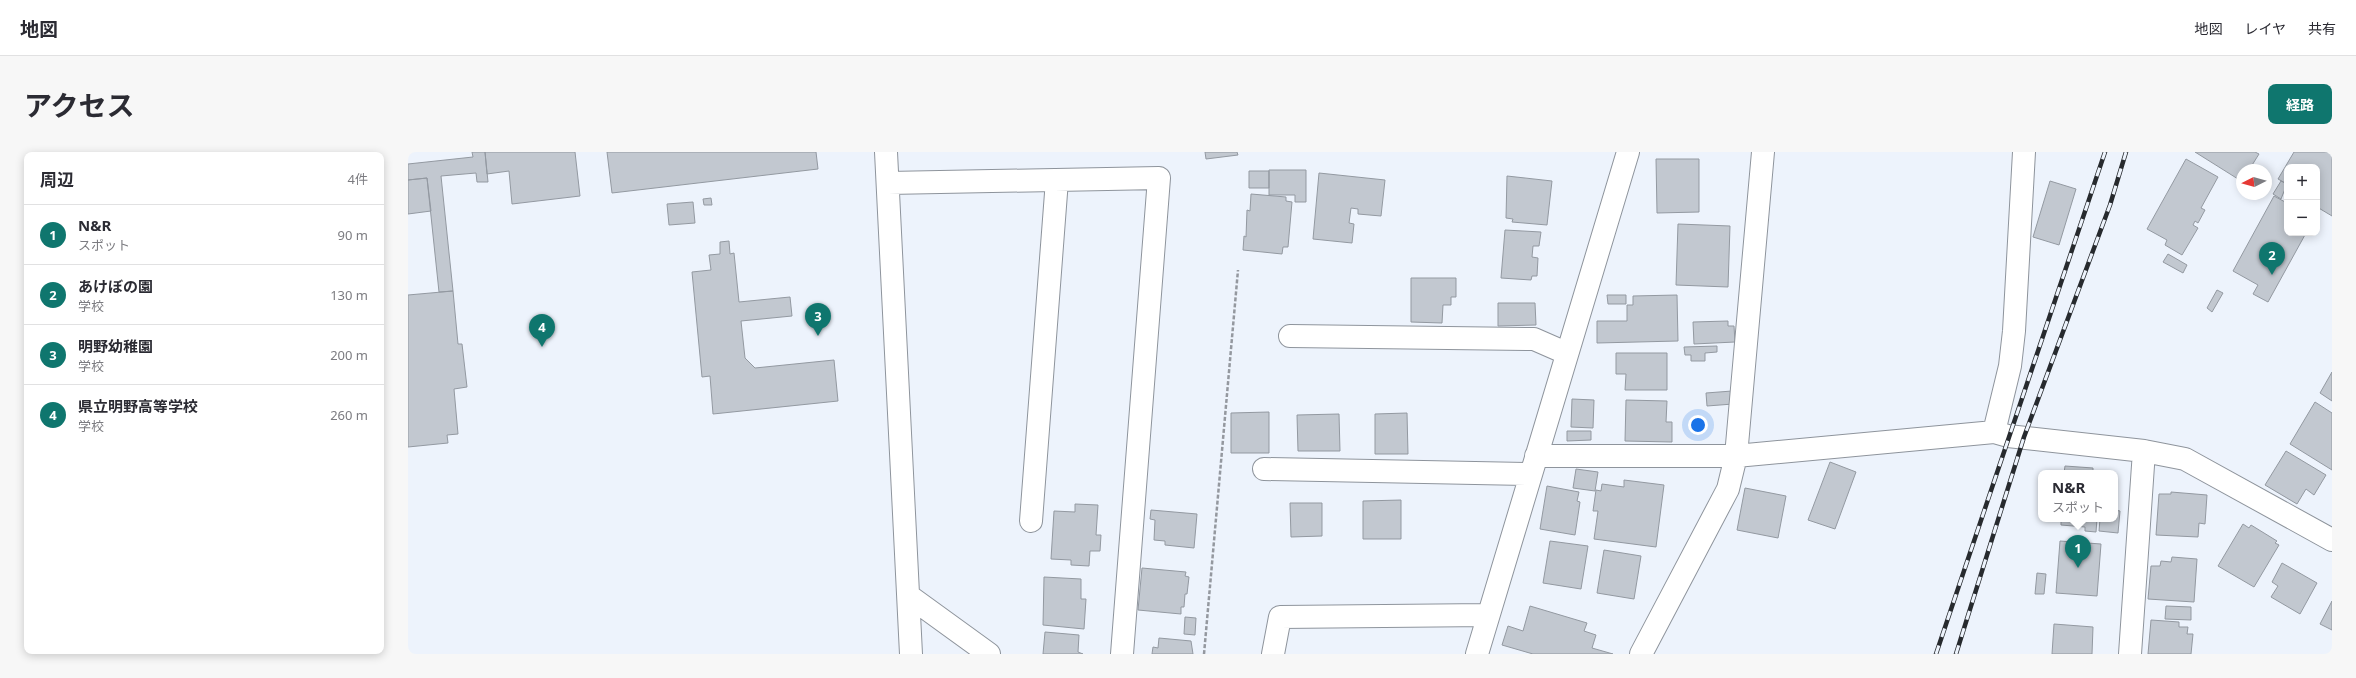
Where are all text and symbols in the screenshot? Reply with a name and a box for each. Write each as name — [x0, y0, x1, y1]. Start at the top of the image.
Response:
text: 地図 — [20, 16, 58, 42]
text: 地図 — [2194, 19, 2222, 38]
text: レイヤ — [2244, 19, 2286, 38]
text: 共有 — [2308, 19, 2336, 38]
button: 経路 — [2268, 84, 2332, 124]
text: アクセス — [24, 86, 135, 124]
north arrow — [2236, 164, 2272, 200]
map controls — [2284, 164, 2320, 236]
button: + — [2284, 164, 2320, 200]
text: 周辺 — [40, 168, 74, 191]
text: 4件 — [348, 170, 368, 188]
button: − — [2284, 200, 2320, 236]
text: N&R — [78, 215, 111, 235]
text: 1 — [49, 226, 57, 244]
text: 90 m — [338, 226, 368, 244]
text: スポット — [78, 236, 130, 254]
pin: 2 — [2259, 242, 2285, 275]
text: あけぼの園 — [78, 276, 153, 296]
text: 2 — [49, 286, 57, 304]
text: 130 m — [330, 286, 368, 304]
text: 学校 — [78, 297, 104, 315]
pin: 3 — [805, 303, 831, 336]
pin: 4 — [529, 314, 555, 347]
text: 明野幼稚園 — [78, 336, 153, 356]
text: 3 — [49, 346, 57, 364]
text: 200 m — [330, 346, 368, 364]
text: 学校 — [78, 357, 104, 375]
text: 県立明野高等学校 — [78, 396, 198, 416]
text: 4 — [49, 406, 57, 424]
text: 260 m — [330, 406, 368, 424]
your location — [1688, 415, 1708, 435]
text: 学校 — [78, 417, 104, 435]
popup — [2038, 470, 2118, 522]
text: N&R — [2052, 477, 2085, 497]
text: スポット — [2052, 498, 2104, 516]
pin: 1 — [2065, 535, 2091, 568]

